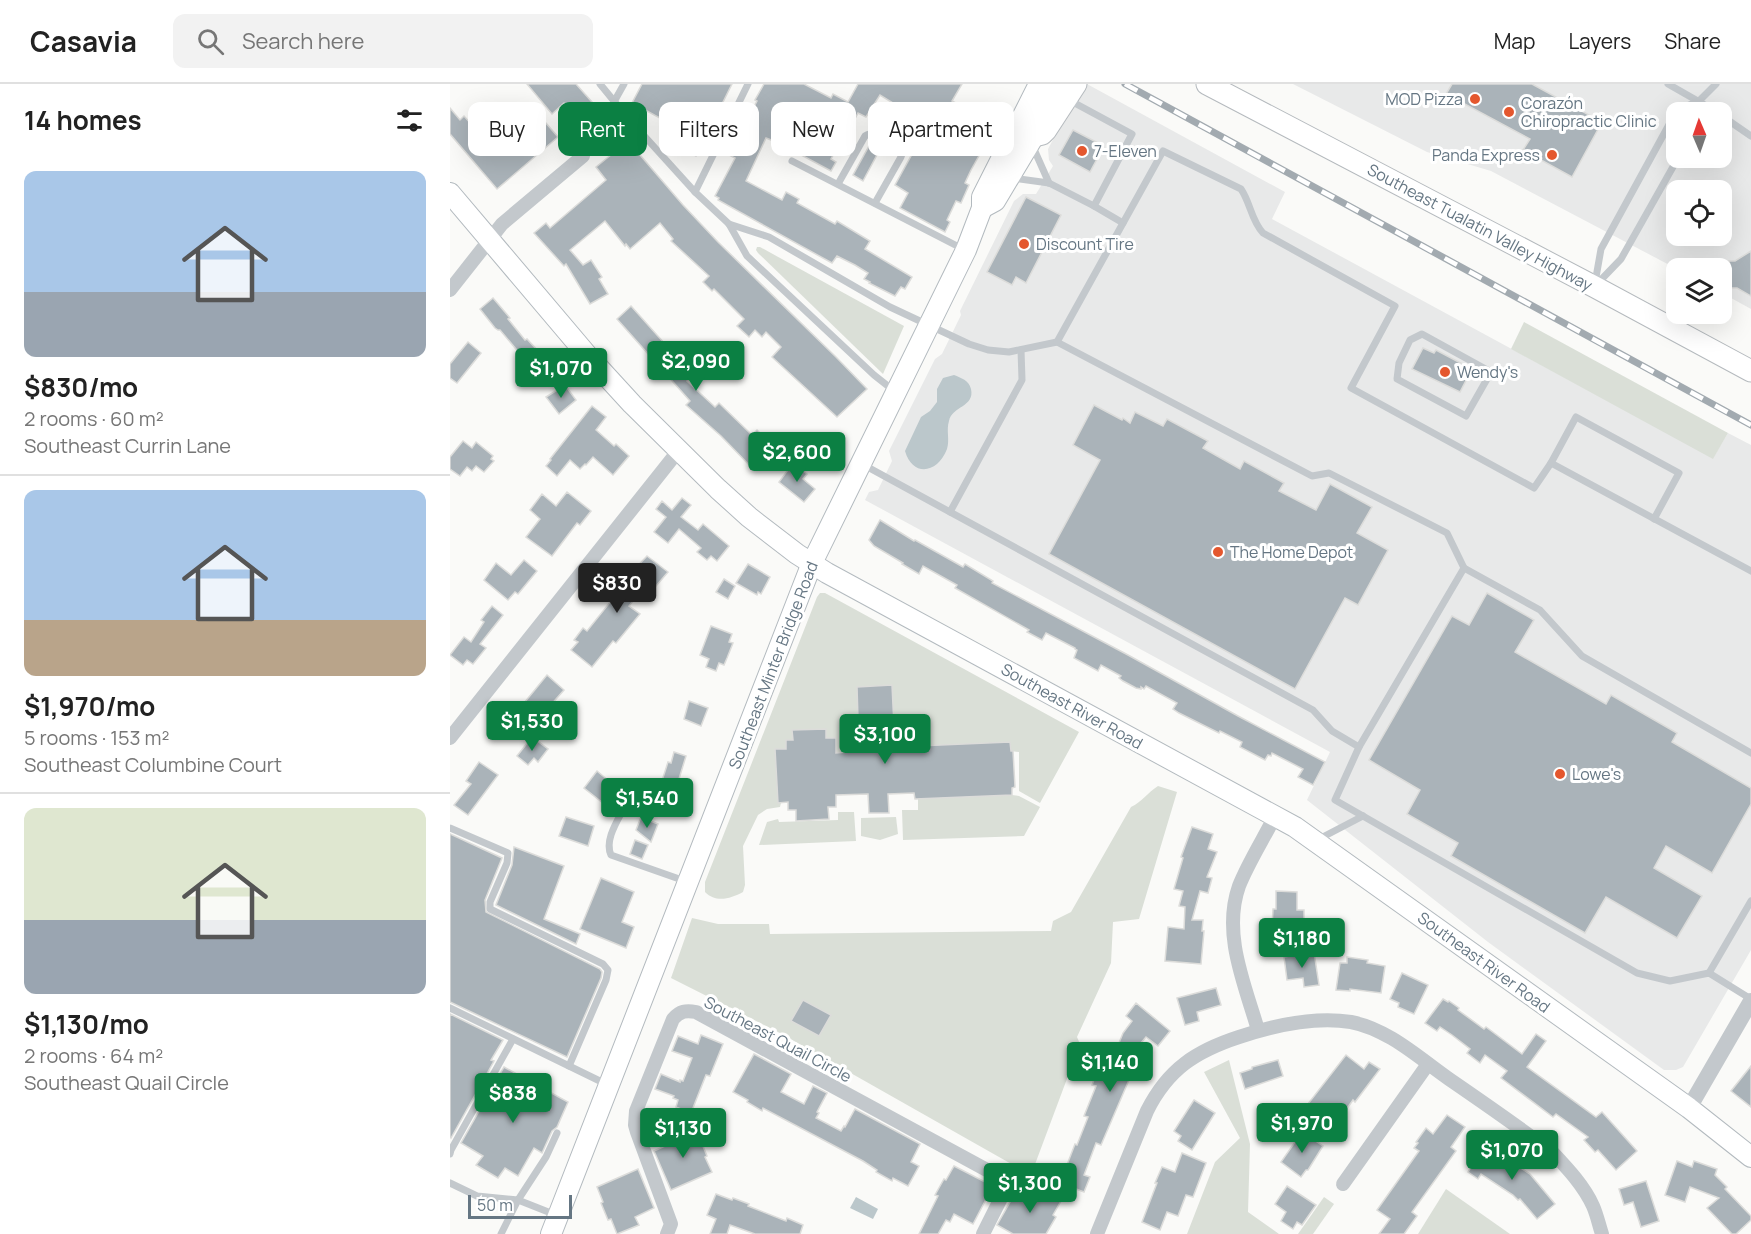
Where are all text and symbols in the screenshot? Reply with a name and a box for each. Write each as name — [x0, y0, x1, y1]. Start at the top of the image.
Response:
search box — [173, 14, 593, 68]
text: Casavia — [30, 22, 137, 60]
icon: search — [194, 25, 227, 58]
text: Search here — [242, 26, 364, 56]
text: Map — [1494, 27, 1535, 55]
text: Layers — [1568, 27, 1631, 55]
text: Share — [1664, 27, 1721, 55]
place label: MOD Pizza — [1385, 88, 1463, 110]
marker: MOD Pizza — [1468, 92, 1482, 106]
place label: Corazón Chiropractic Clinic — [1521, 92, 1657, 132]
text: 14 homes — [24, 102, 142, 138]
chip: Buy — [468, 102, 546, 156]
chip: Rent — [558, 102, 647, 156]
chip: Filters — [659, 102, 759, 156]
chip: New — [771, 102, 856, 156]
chip: Apartment — [868, 102, 1014, 156]
north arrow — [1666, 102, 1732, 168]
map controls — [1666, 102, 1732, 324]
icon: filters — [393, 104, 426, 137]
marker: Corazón Chiropractic Clinic — [1502, 105, 1516, 119]
place label: 7-Eleven — [1094, 140, 1157, 162]
marker: 7-Eleven — [1075, 144, 1089, 158]
place label: Panda Express — [1432, 144, 1540, 166]
marker: Panda Express — [1545, 148, 1559, 162]
street label: Southeast Tualatin Valley Highway — [1364, 158, 1597, 296]
button: locate — [1666, 180, 1732, 246]
icon: home — [171, 210, 279, 318]
place label: Discount Tire — [1036, 233, 1134, 255]
marker: Discount Tire — [1017, 237, 1031, 251]
button: layers — [1666, 258, 1732, 324]
pin: $2,090 — [647, 341, 745, 392]
text: $2,090 — [661, 347, 731, 374]
pin: $1,070 — [512, 348, 610, 399]
text: $1,070 — [529, 354, 593, 381]
place label: Wendy's — [1457, 361, 1518, 383]
marker: Wendy's — [1438, 365, 1452, 379]
text: $830/mo — [24, 369, 138, 405]
text: 2 rooms · 60 m² — [24, 405, 164, 432]
text: Southeast Currin Lane — [24, 432, 231, 459]
pin: $2,600 — [748, 432, 846, 483]
text: $2,600 — [762, 438, 832, 465]
icon: home — [171, 529, 279, 637]
place label: The Home Depot — [1230, 541, 1353, 563]
marker: The Home Depot — [1211, 545, 1225, 559]
street label: Southeast Minter Bridge Road — [723, 558, 823, 772]
pin: $830 — [581, 563, 653, 614]
text: $830 — [592, 569, 642, 596]
street label: Southeast River Road — [997, 658, 1147, 754]
text: $1,970/mo — [24, 688, 155, 724]
pin: $1,530 — [483, 701, 581, 752]
text: $1,530 — [500, 707, 564, 734]
pin: $3,100 — [836, 714, 934, 765]
text: $3,100 — [854, 720, 916, 747]
text: 5 rooms · 153 m² — [24, 724, 170, 751]
text: Southeast Columbine Court — [24, 751, 282, 778]
place label: Lowe's — [1572, 763, 1621, 785]
marker: Lowe's — [1553, 767, 1567, 781]
pin: $1,540 — [598, 778, 696, 829]
text: $1,540 — [615, 784, 679, 811]
icon: home — [171, 847, 279, 955]
street label: Southeast River Road — [1413, 906, 1555, 1018]
pin: $1,180 — [1253, 918, 1351, 969]
text: $1,180 — [1273, 924, 1331, 951]
street label: Southeast Quail Circle — [700, 991, 856, 1087]
text: $1,130/mo — [24, 1006, 149, 1042]
text: 2 rooms · 64 m² — [24, 1042, 163, 1069]
pin: $1,140 — [1061, 1042, 1159, 1093]
text: $1,140 — [1081, 1048, 1139, 1075]
text: Southeast Quail Circle — [24, 1069, 229, 1096]
pin: $838 — [477, 1073, 549, 1124]
text: $838 — [489, 1079, 537, 1106]
pin: $1,970 — [1253, 1103, 1351, 1154]
pin: $1,130 — [634, 1108, 732, 1159]
text: $1,970 — [1271, 1109, 1333, 1136]
text: $1,130 — [654, 1114, 712, 1141]
pin: $1,070 — [1463, 1130, 1561, 1181]
text: $1,070 — [1480, 1136, 1544, 1163]
pin: $1,300 — [981, 1163, 1079, 1214]
text: $1,300 — [998, 1169, 1062, 1196]
scale bar — [468, 1192, 572, 1220]
text: 50 m — [477, 1194, 513, 1216]

